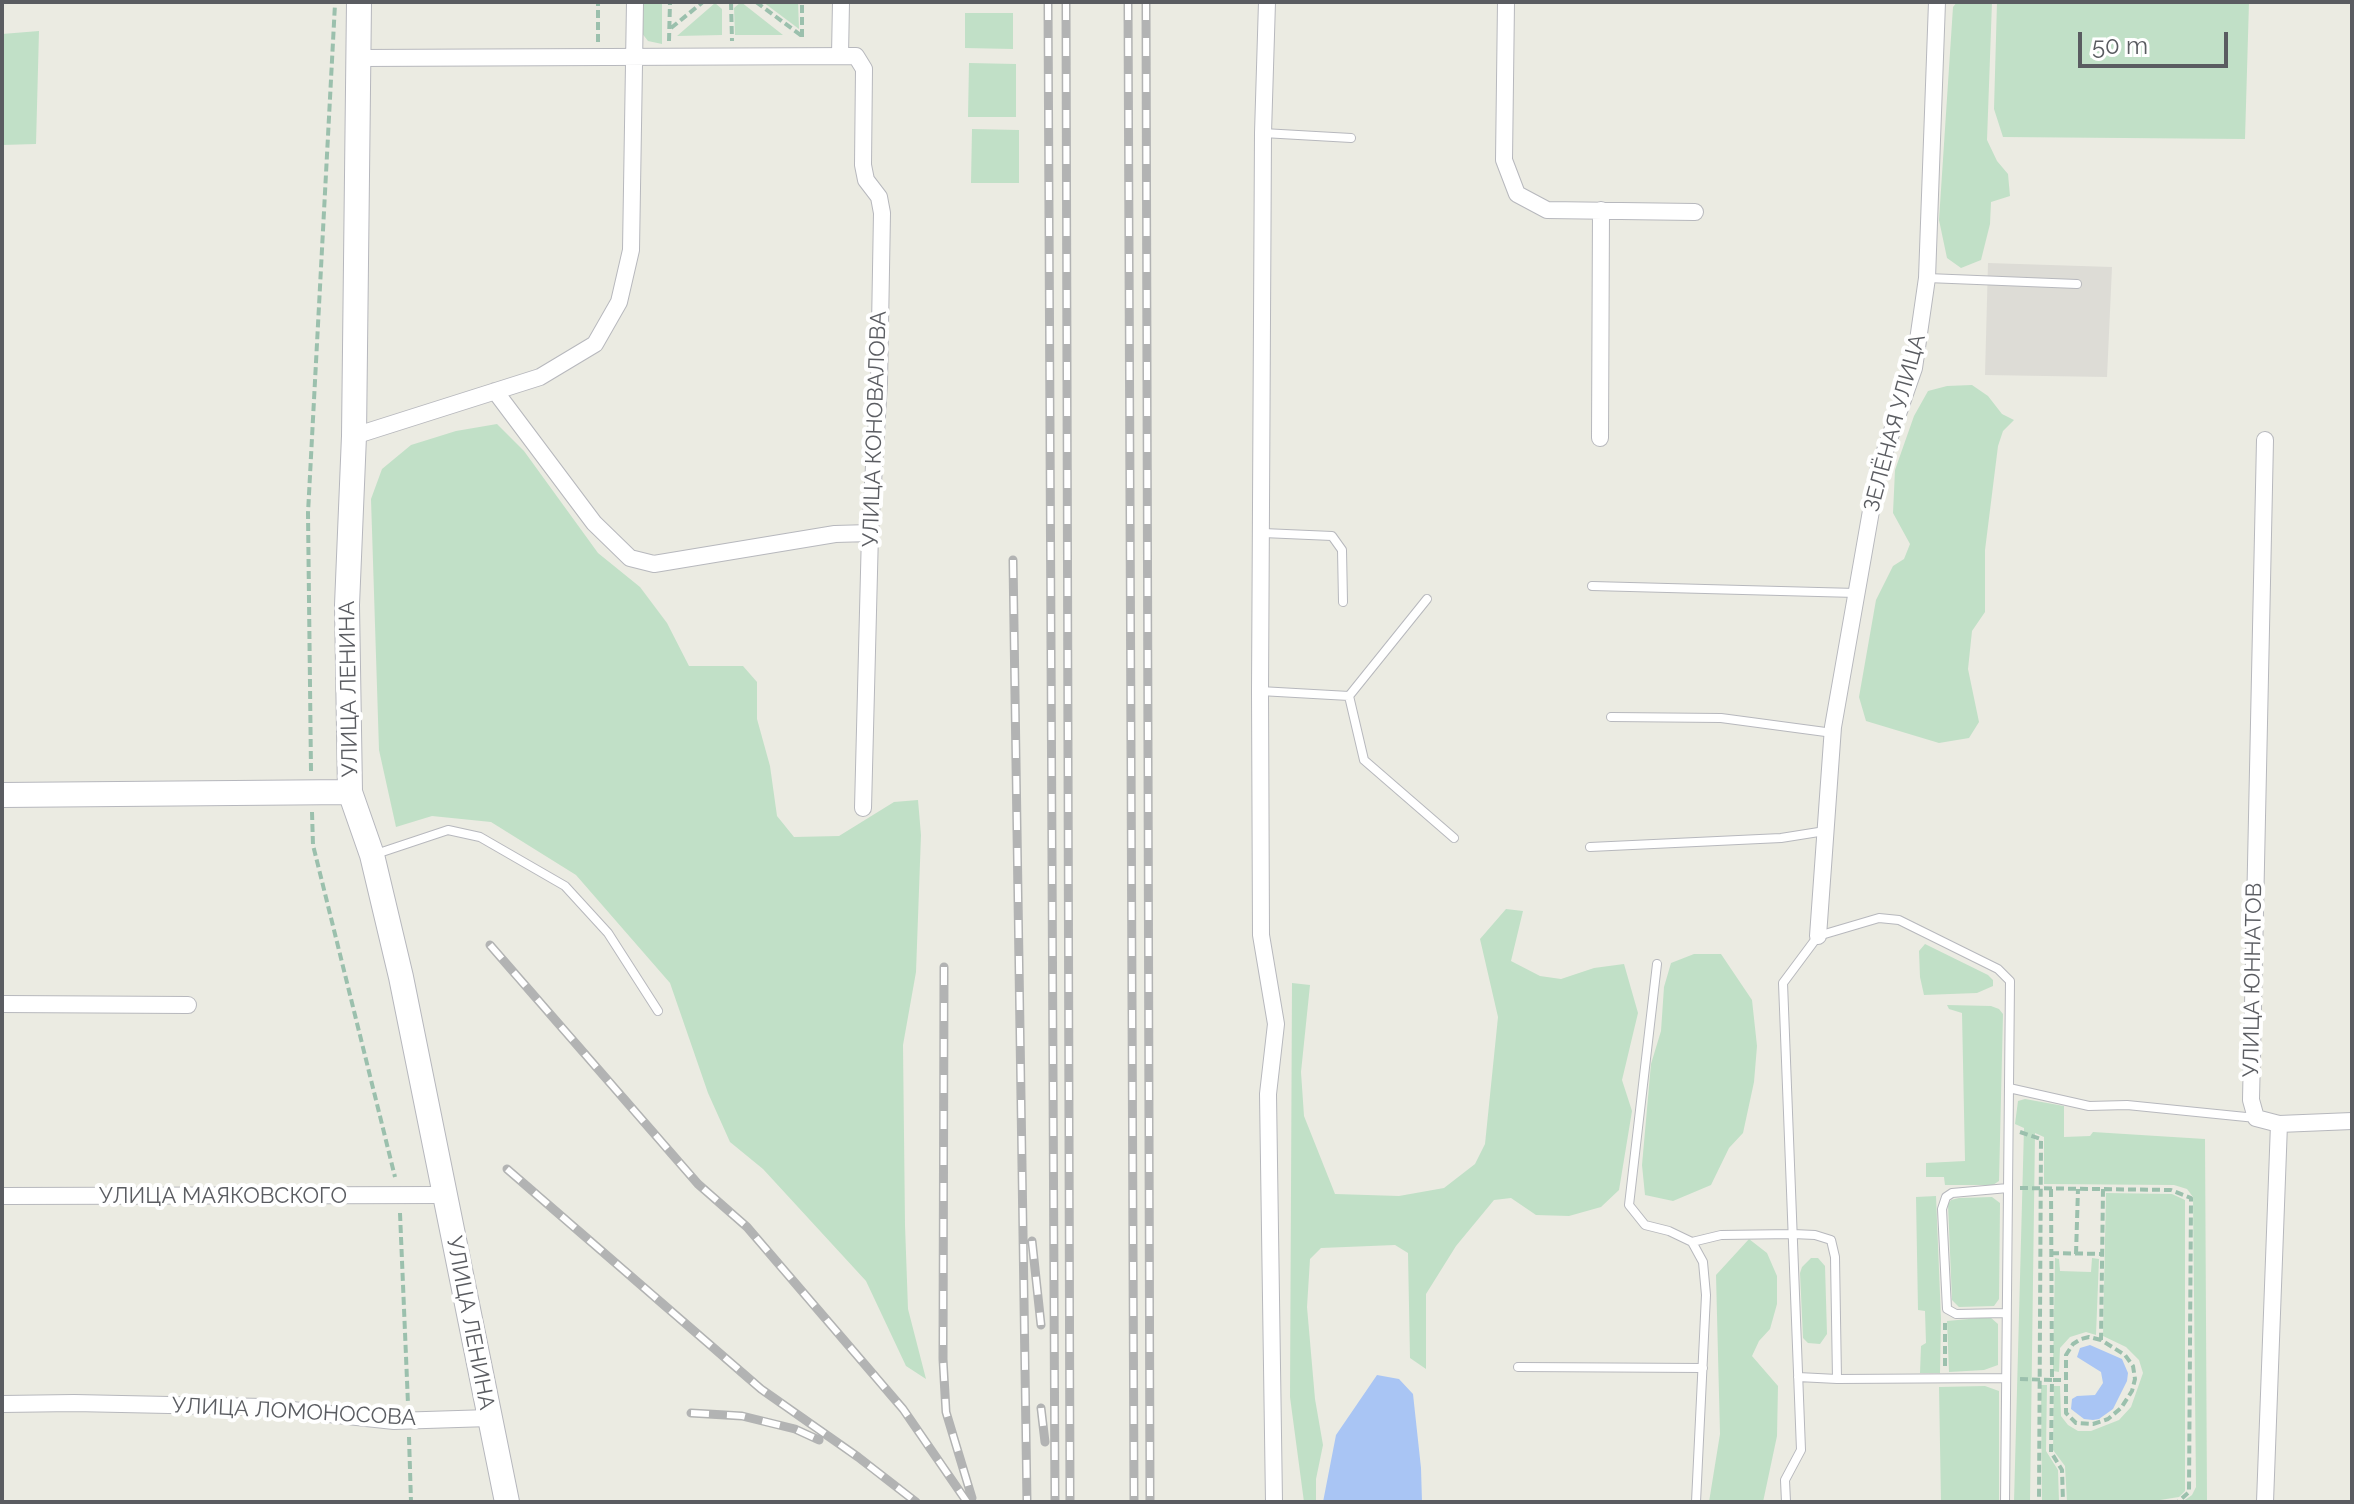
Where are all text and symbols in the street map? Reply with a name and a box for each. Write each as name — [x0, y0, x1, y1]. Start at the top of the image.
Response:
scale bar — [2082, 16, 2232, 66]
text: 50 m — [2092, 31, 2148, 60]
street label: УЛИЦА КОНОВАЛОВА — [858, 311, 892, 547]
street label: ЗЕЛЁНАЯ УЛИЦА — [1859, 331, 1931, 515]
street label: УЛИЦА ЛЕНИНА — [334, 601, 364, 777]
street label: УЛИЦА ЮННАТОВ — [2238, 883, 2268, 1077]
street label: УЛИЦА МАЯКОВСКОГО — [99, 1183, 347, 1209]
street label: УЛИЦА ЛЕНИНА — [440, 1234, 500, 1412]
street label: УЛИЦА ЛОМОНОСОВА — [171, 1392, 417, 1432]

